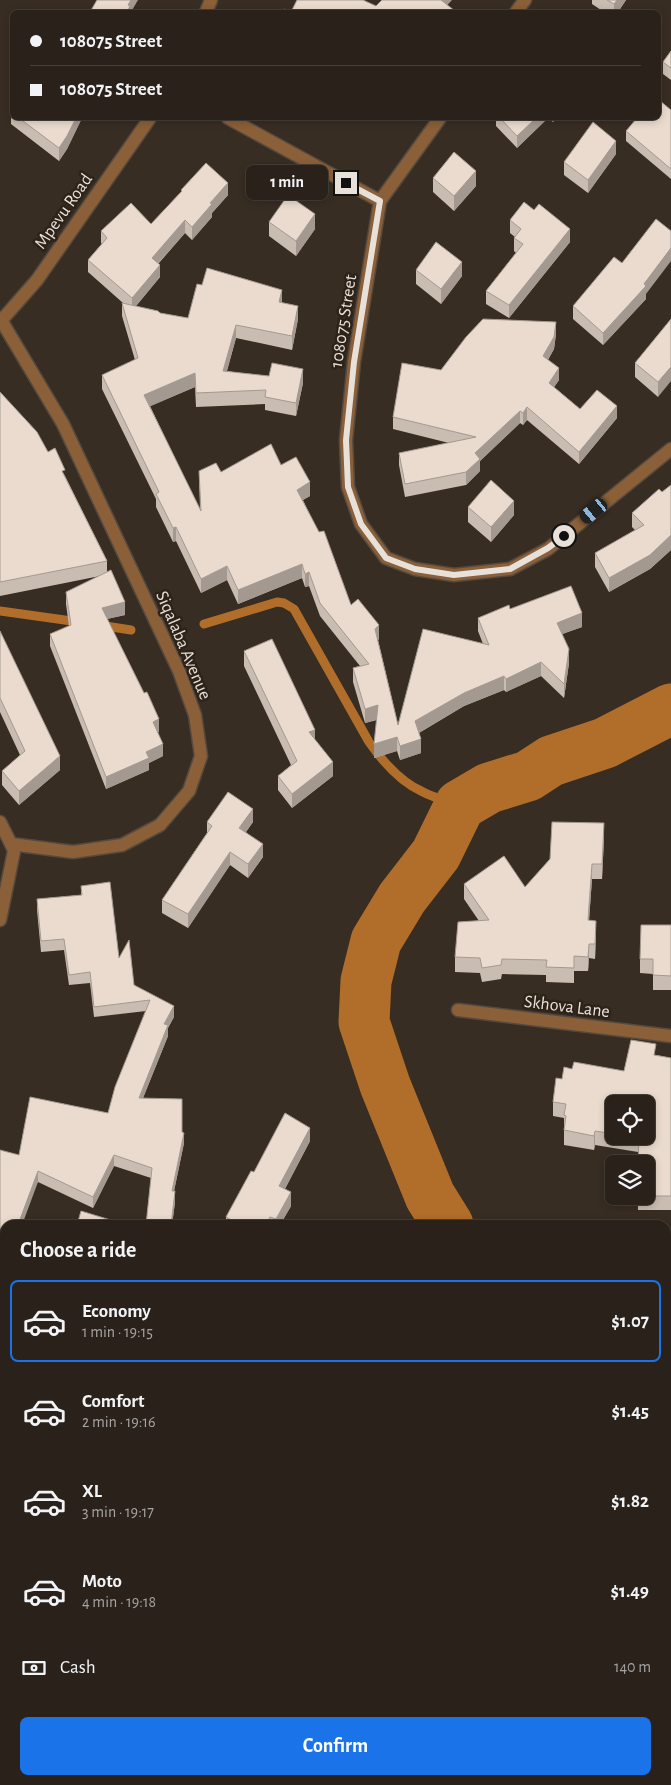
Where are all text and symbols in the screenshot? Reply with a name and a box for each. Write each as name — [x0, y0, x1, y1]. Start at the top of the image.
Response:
text: 108075 Street — [60, 32, 162, 51]
text: 108075 Street — [60, 80, 162, 99]
callout: 1 min — [246, 166, 328, 200]
street label: Mpevu Road — [31, 171, 96, 252]
route end — [335, 172, 357, 194]
text: 1 min — [270, 174, 304, 190]
street label: 108075 Street — [328, 273, 360, 369]
car — [577, 496, 610, 526]
route start — [553, 525, 575, 547]
street label: Siqalaba Avenue — [152, 588, 214, 702]
street label: Skhova Lane — [523, 993, 611, 1021]
map controls — [605, 1095, 655, 1205]
button: locate — [605, 1095, 655, 1145]
button: layers — [605, 1155, 655, 1205]
text: Choose a ride — [20, 1239, 136, 1261]
icon: car — [22, 1299, 67, 1344]
text: Economy — [82, 1302, 151, 1321]
text: $1.07 — [611, 1312, 649, 1331]
text: 1 min · 19:15 — [82, 1324, 153, 1340]
icon: car — [22, 1389, 67, 1434]
text: Comfort — [82, 1392, 144, 1411]
text: $1.45 — [611, 1402, 649, 1421]
text: 2 min · 19:16 — [82, 1414, 156, 1430]
icon: car — [22, 1479, 67, 1524]
text: XL — [82, 1482, 102, 1501]
text: $1.82 — [611, 1492, 649, 1511]
text: 3 min · 19:17 — [82, 1504, 154, 1520]
icon: car — [22, 1569, 67, 1614]
text: Moto — [82, 1572, 122, 1591]
text: $1.49 — [611, 1582, 649, 1601]
text: 4 min · 19:18 — [82, 1594, 156, 1610]
icon: cash — [20, 1654, 48, 1682]
text: Cash — [60, 1658, 96, 1677]
text: 140 m — [614, 1659, 651, 1675]
button: Confirm — [20, 1717, 651, 1775]

